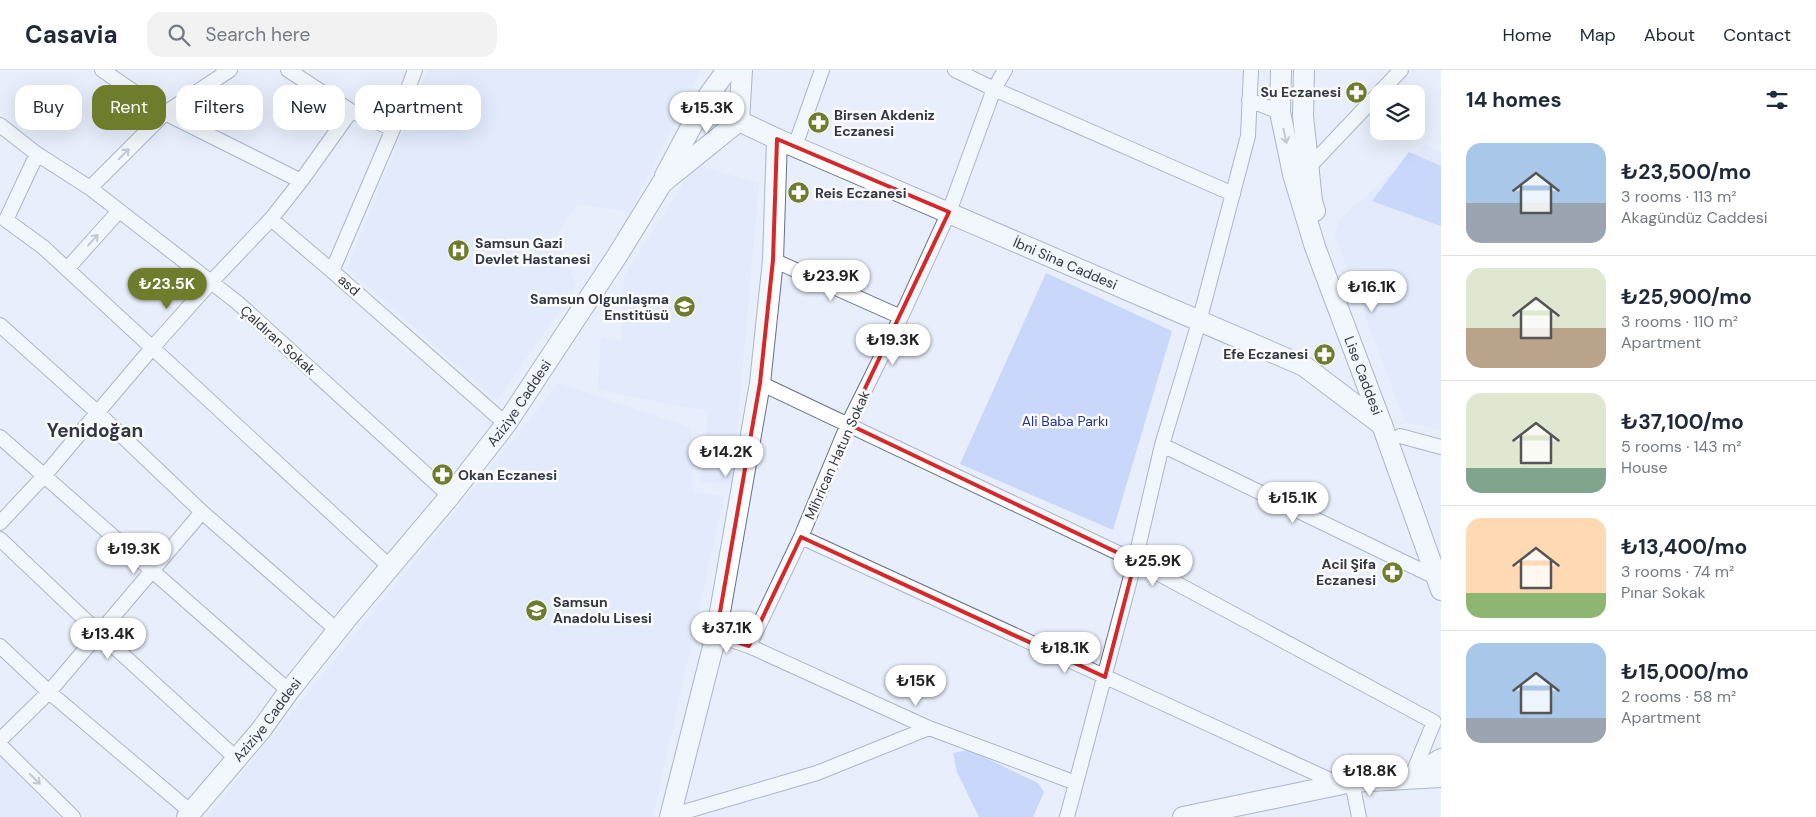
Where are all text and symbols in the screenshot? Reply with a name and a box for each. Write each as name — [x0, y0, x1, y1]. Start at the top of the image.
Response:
search box — [147, 12, 497, 57]
text: Casavia — [25, 19, 117, 50]
icon: search — [165, 21, 193, 49]
text: Search here — [205, 22, 310, 47]
text: Home — [1502, 23, 1552, 47]
text: Map — [1580, 23, 1616, 47]
text: About — [1644, 23, 1695, 47]
text: Contact — [1723, 23, 1791, 47]
pharmacy icon: Su Eczanesi — [1345, 80, 1369, 104]
place label: Su Eczanesi — [1261, 83, 1341, 101]
chip: Buy — [15, 85, 82, 130]
chip: Rent — [92, 85, 166, 130]
chip: Filters — [176, 85, 263, 130]
chip: New — [273, 85, 345, 130]
chip: Apartment — [355, 85, 481, 130]
map controls — [1370, 85, 1425, 140]
button: layers — [1370, 85, 1425, 140]
text: 14 homes — [1466, 86, 1562, 114]
icon: filters — [1763, 86, 1791, 114]
pin: ₺15.3K — [666, 92, 748, 134]
text: ₺15.3K — [680, 97, 734, 118]
place label: Birsen Akdeniz Eczanesi — [834, 106, 935, 140]
pharmacy icon: Birsen Akdeniz Eczanesi — [806, 111, 830, 135]
one-way arrow — [1280, 127, 1290, 143]
one-way arrow — [118, 148, 130, 160]
text: ₺23,500/mo — [1621, 158, 1751, 186]
icon: home — [1506, 163, 1566, 223]
pharmacy icon: Reis Eczanesi — [787, 181, 811, 205]
place label: Reis Eczanesi — [815, 184, 907, 202]
text: 3 rooms · 113 m² — [1621, 186, 1737, 207]
text: Akagündüz Caddesi — [1621, 207, 1768, 228]
street label: İbni Sina Caddesi — [1010, 233, 1120, 294]
one-way arrow — [87, 234, 99, 247]
place label: Samsun Gazi Devlet Hastanesi — [475, 234, 591, 268]
hospital icon: Samsun Gazi Devlet Hastanesi — [447, 239, 471, 263]
pin: ₺23.9K — [790, 260, 872, 302]
text: ₺23.9K — [803, 265, 859, 286]
pin: ₺23.5K — [126, 268, 208, 310]
pin: ₺16.1K — [1331, 270, 1413, 313]
street label: asd — [334, 271, 364, 299]
text: ₺23.5K — [139, 273, 195, 294]
text: ₺16.1K — [1348, 276, 1396, 297]
text: ₺25,900/mo — [1621, 283, 1752, 311]
icon: home — [1506, 288, 1566, 348]
place label: Samsun Olgunlaşma Enstitüsü — [530, 290, 669, 324]
school or university icon: Samsun Olgunlaşma Enstitüsü — [673, 295, 697, 319]
street label: Çaldıran Sokak — [237, 301, 319, 379]
text: 3 rooms · 110 m² — [1621, 311, 1738, 332]
pin: ₺19.3K — [852, 324, 934, 366]
text: ₺19.3K — [867, 329, 919, 350]
text: Apartment — [1621, 332, 1701, 353]
street label: Lise Caddesi — [1340, 334, 1386, 418]
pharmacy icon: Efe Eczanesi — [1312, 342, 1336, 366]
place label: Efe Eczanesi — [1223, 345, 1308, 363]
street label: Aziziye Caddesi — [483, 356, 555, 450]
street label: Mihrican Hatun Sokak — [800, 388, 874, 522]
text: ₺37,100/mo — [1621, 408, 1744, 436]
park label: Ali Baba Parkı — [1022, 412, 1108, 430]
icon: home — [1506, 413, 1566, 473]
district label: Yenidoğan — [47, 418, 143, 443]
pin: ₺14.2K — [685, 436, 767, 478]
text: 5 rooms · 143 m² — [1621, 436, 1742, 457]
text: ₺14.2K — [699, 441, 753, 462]
text: House — [1621, 457, 1668, 478]
pharmacy icon: Okan Eczanesi — [430, 463, 454, 487]
place label: Okan Eczanesi — [458, 466, 557, 484]
pin: ₺15.1K — [1252, 482, 1334, 524]
text: ₺15.1K — [1269, 487, 1317, 508]
pin: ₺19.3K — [93, 532, 175, 575]
text: ₺13,400/mo — [1621, 533, 1747, 561]
text: ₺19.3K — [108, 538, 160, 559]
icon: home — [1506, 538, 1566, 598]
pin: ₺25.9K — [1112, 544, 1194, 587]
text: ₺25.9K — [1125, 550, 1181, 571]
place label: Acil Şifa Eczanesi — [1316, 555, 1376, 589]
pharmacy icon: Acil Şifa Eczanesi — [1380, 560, 1404, 584]
text: 3 rooms · 74 m² — [1621, 561, 1734, 582]
text: Pınar Sokak — [1621, 582, 1705, 603]
place label: Samsun Anadolu Lisesi — [553, 593, 652, 627]
school or university icon: Samsun Anadolu Lisesi — [525, 598, 549, 622]
pin: ₺37.1K — [686, 612, 768, 654]
text: ₺37.1K — [702, 617, 752, 638]
pin: ₺13.4K — [67, 618, 149, 660]
text: ₺13.4K — [81, 623, 135, 644]
pin: ₺18.1K — [1024, 632, 1106, 674]
text: ₺18.1K — [1041, 637, 1089, 658]
text: ₺15,000/mo — [1621, 658, 1749, 686]
icon: home — [1506, 663, 1566, 723]
pin: ₺15K — [886, 664, 946, 707]
text: ₺15K — [896, 670, 936, 691]
street label: Aziziye Caddesi — [229, 674, 305, 765]
text: 2 rooms · 58 m² — [1621, 686, 1736, 707]
text: Apartment — [1621, 707, 1701, 728]
pin: ₺18.8K — [1329, 754, 1411, 797]
text: ₺18.8K — [1343, 760, 1397, 781]
one-way arrow — [28, 773, 41, 785]

